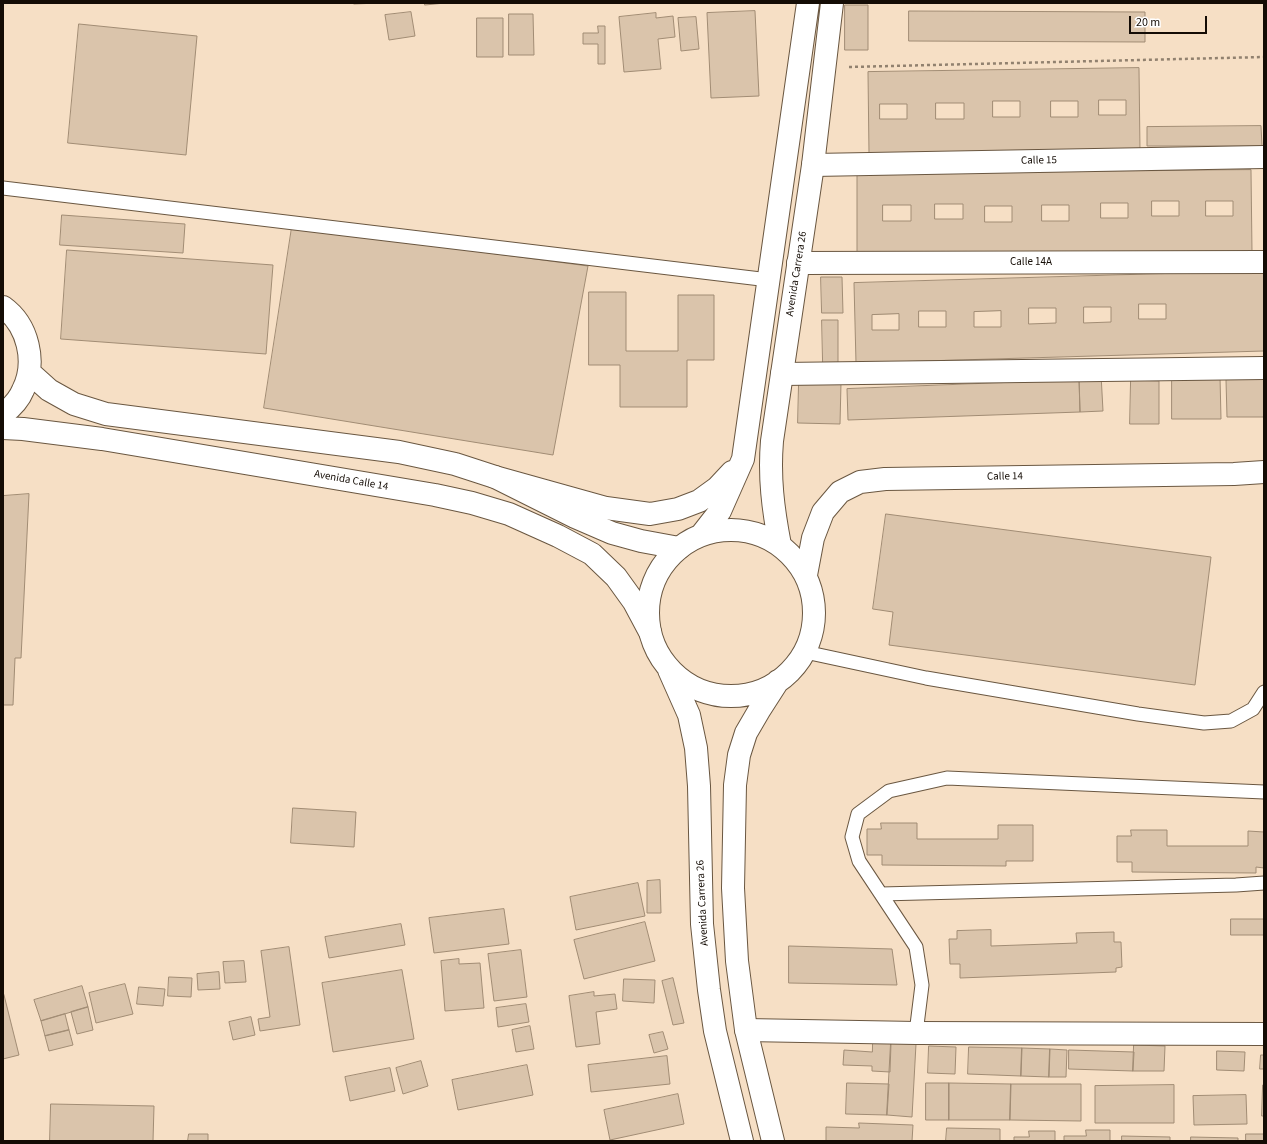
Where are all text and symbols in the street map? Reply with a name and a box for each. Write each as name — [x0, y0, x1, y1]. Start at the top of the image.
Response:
scale bar — [1131, 8, 1209, 34]
text: 20 m — [1136, 14, 1160, 31]
street label: Calle 15 — [1021, 154, 1057, 168]
street label: Avenida Carrera 26 — [784, 230, 810, 318]
street label: Calle 14A — [1010, 256, 1052, 270]
street label: Avenida Calle 14 — [313, 468, 389, 494]
street label: Calle 14 — [987, 470, 1023, 484]
street label: Avenida Carrera 26 — [694, 860, 712, 946]

